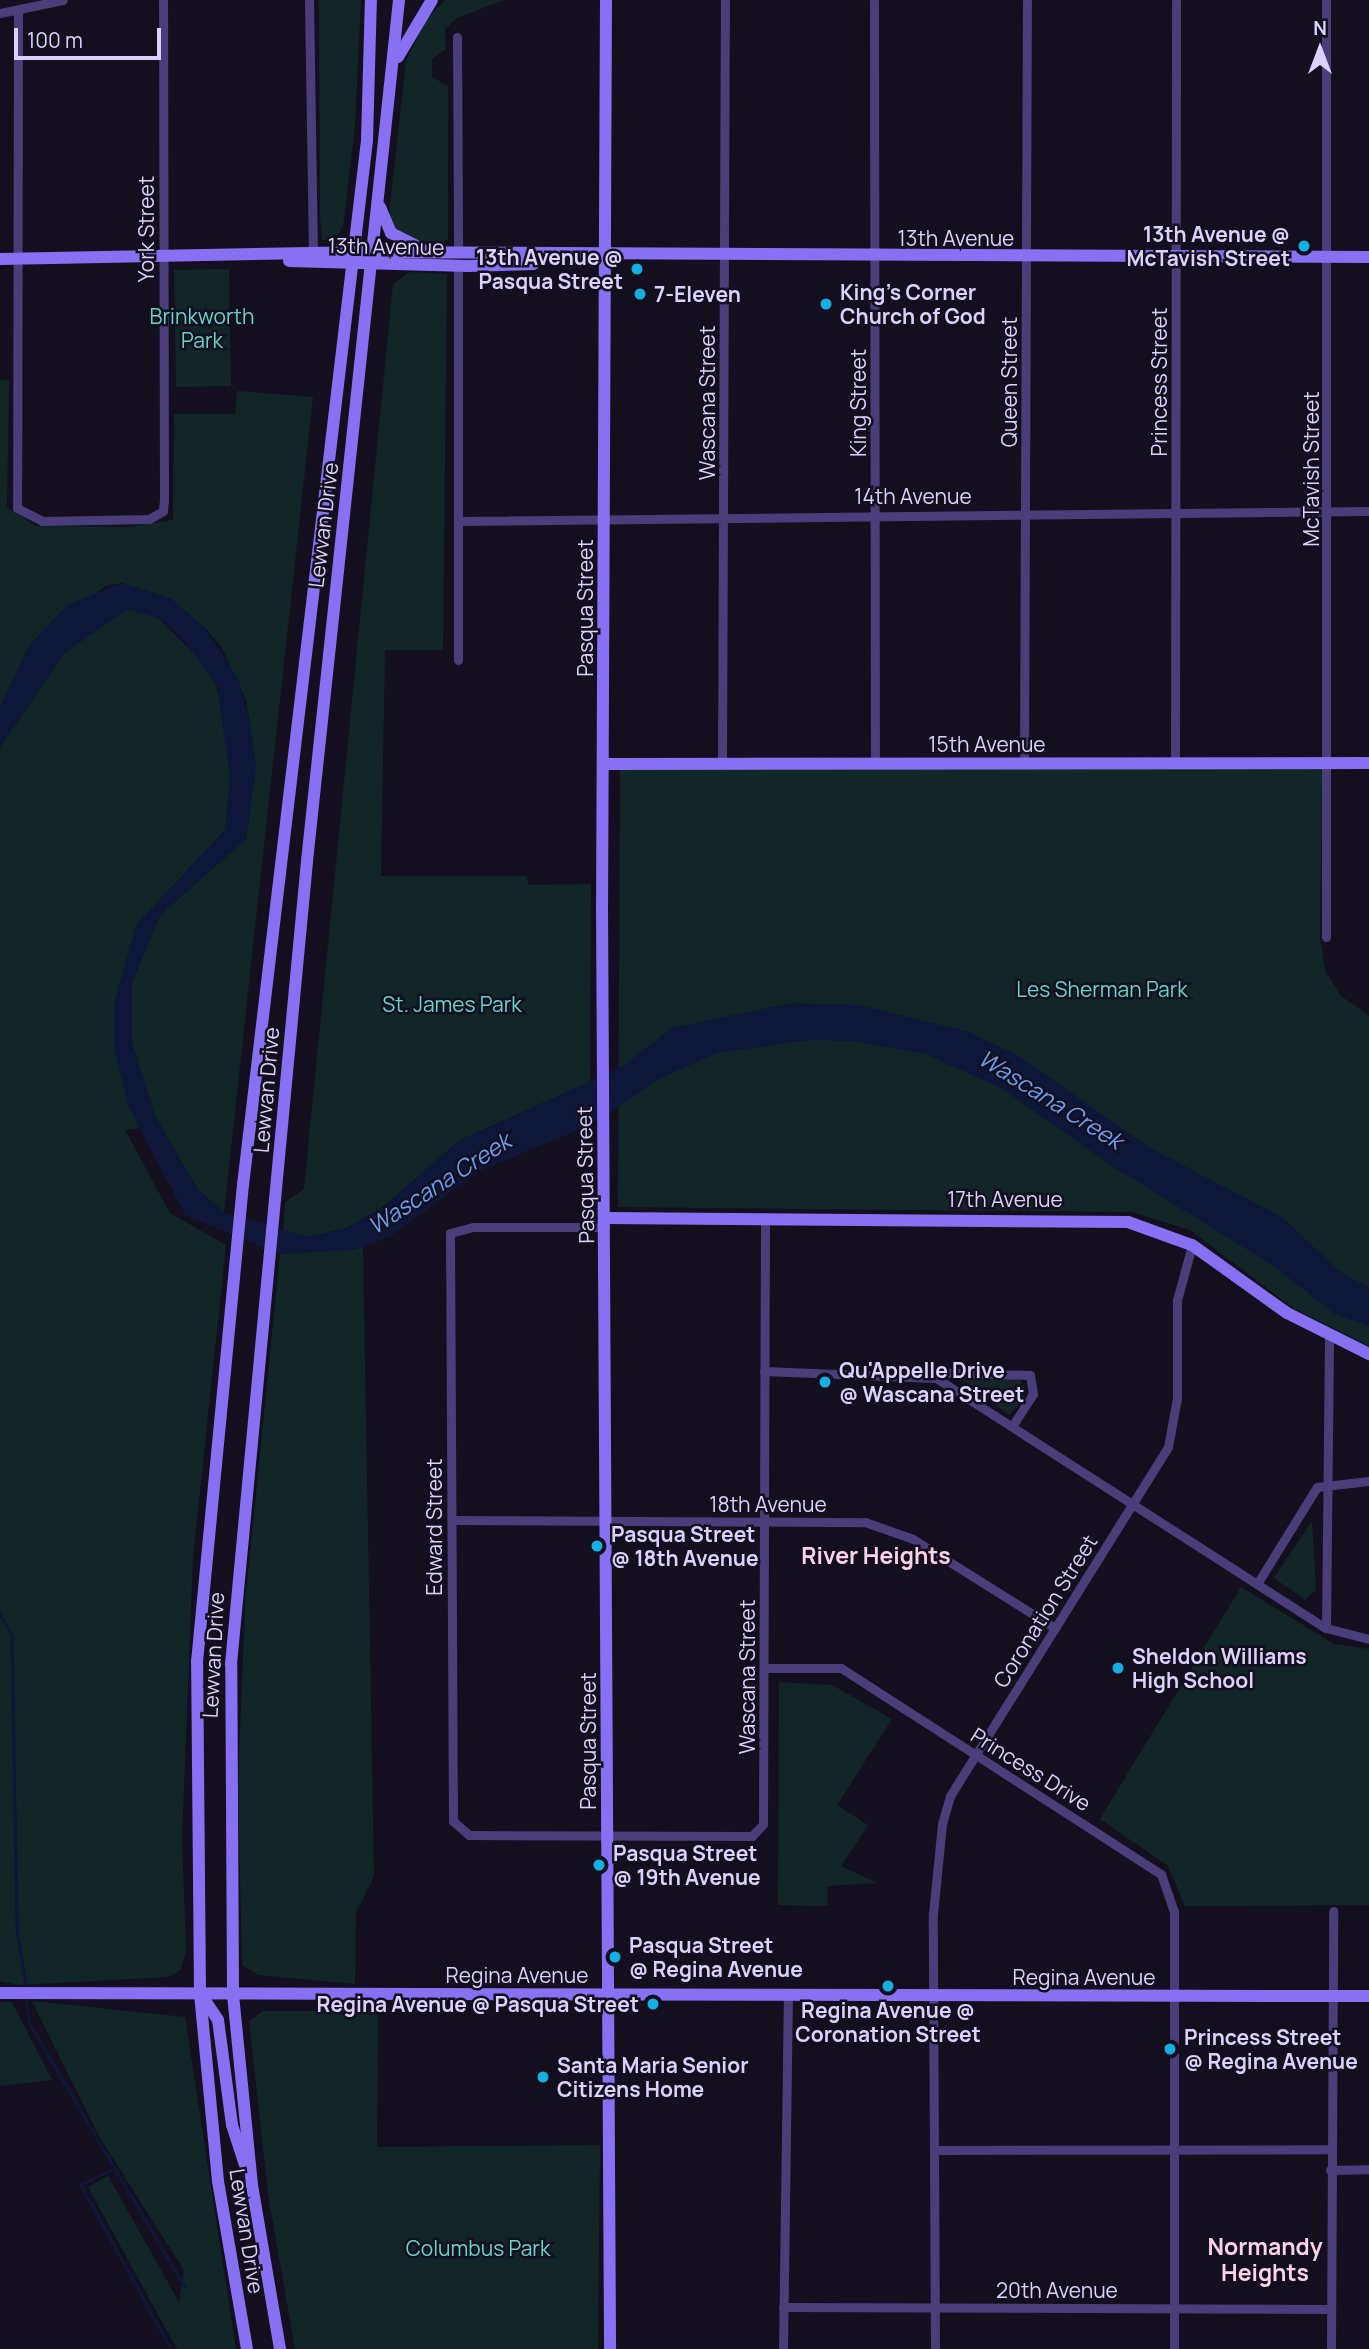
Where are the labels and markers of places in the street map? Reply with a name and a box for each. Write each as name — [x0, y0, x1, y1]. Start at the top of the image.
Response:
place label: 13th Avenue @ McTavish Street — [1127, 221, 1290, 271]
marker: 13th Avenue @ McTavish Street — [1296, 238, 1312, 254]
place label: 13th Avenue @ Pasqua Street — [476, 244, 623, 294]
marker: 13th Avenue @ Pasqua Street — [629, 261, 645, 277]
place label: King's Corner Church of God — [840, 279, 986, 329]
place label: 7-Eleven — [654, 281, 741, 307]
marker: 7-Eleven — [632, 286, 648, 302]
marker: King's Corner Church of God — [818, 296, 834, 312]
place label: Qu'Appelle Drive @ Wascana Street — [839, 1357, 1024, 1407]
marker: Qu'Appelle Drive @ Wascana Street — [817, 1374, 833, 1390]
place label: Pasqua Street @ 18th Avenue — [611, 1521, 759, 1571]
marker: Pasqua Street @ 18th Avenue — [589, 1538, 605, 1554]
place label: Sheldon Williams High School — [1132, 1643, 1307, 1693]
marker: Sheldon Williams High School — [1110, 1660, 1126, 1676]
place label: Pasqua Street @ 19th Avenue — [613, 1840, 761, 1890]
marker: Pasqua Street @ 19th Avenue — [591, 1857, 607, 1873]
place label: Pasqua Street @ Regina Avenue — [629, 1932, 803, 1982]
marker: Pasqua Street @ Regina Avenue — [607, 1949, 623, 1965]
marker: Regina Avenue @ Coronation Street — [880, 1978, 896, 1994]
place label: Regina Avenue @ Pasqua Street — [317, 1991, 639, 2017]
marker: Regina Avenue @ Pasqua Street — [645, 1996, 661, 2012]
place label: Regina Avenue @ Coronation Street — [795, 1997, 981, 2047]
place label: Princess Street @ Regina Avenue — [1184, 2024, 1358, 2074]
marker: Princess Street @ Regina Avenue — [1162, 2041, 1178, 2057]
place label: Santa Maria Senior Citizens Home — [557, 2052, 749, 2102]
marker: Santa Maria Senior Citizens Home — [535, 2069, 551, 2085]

